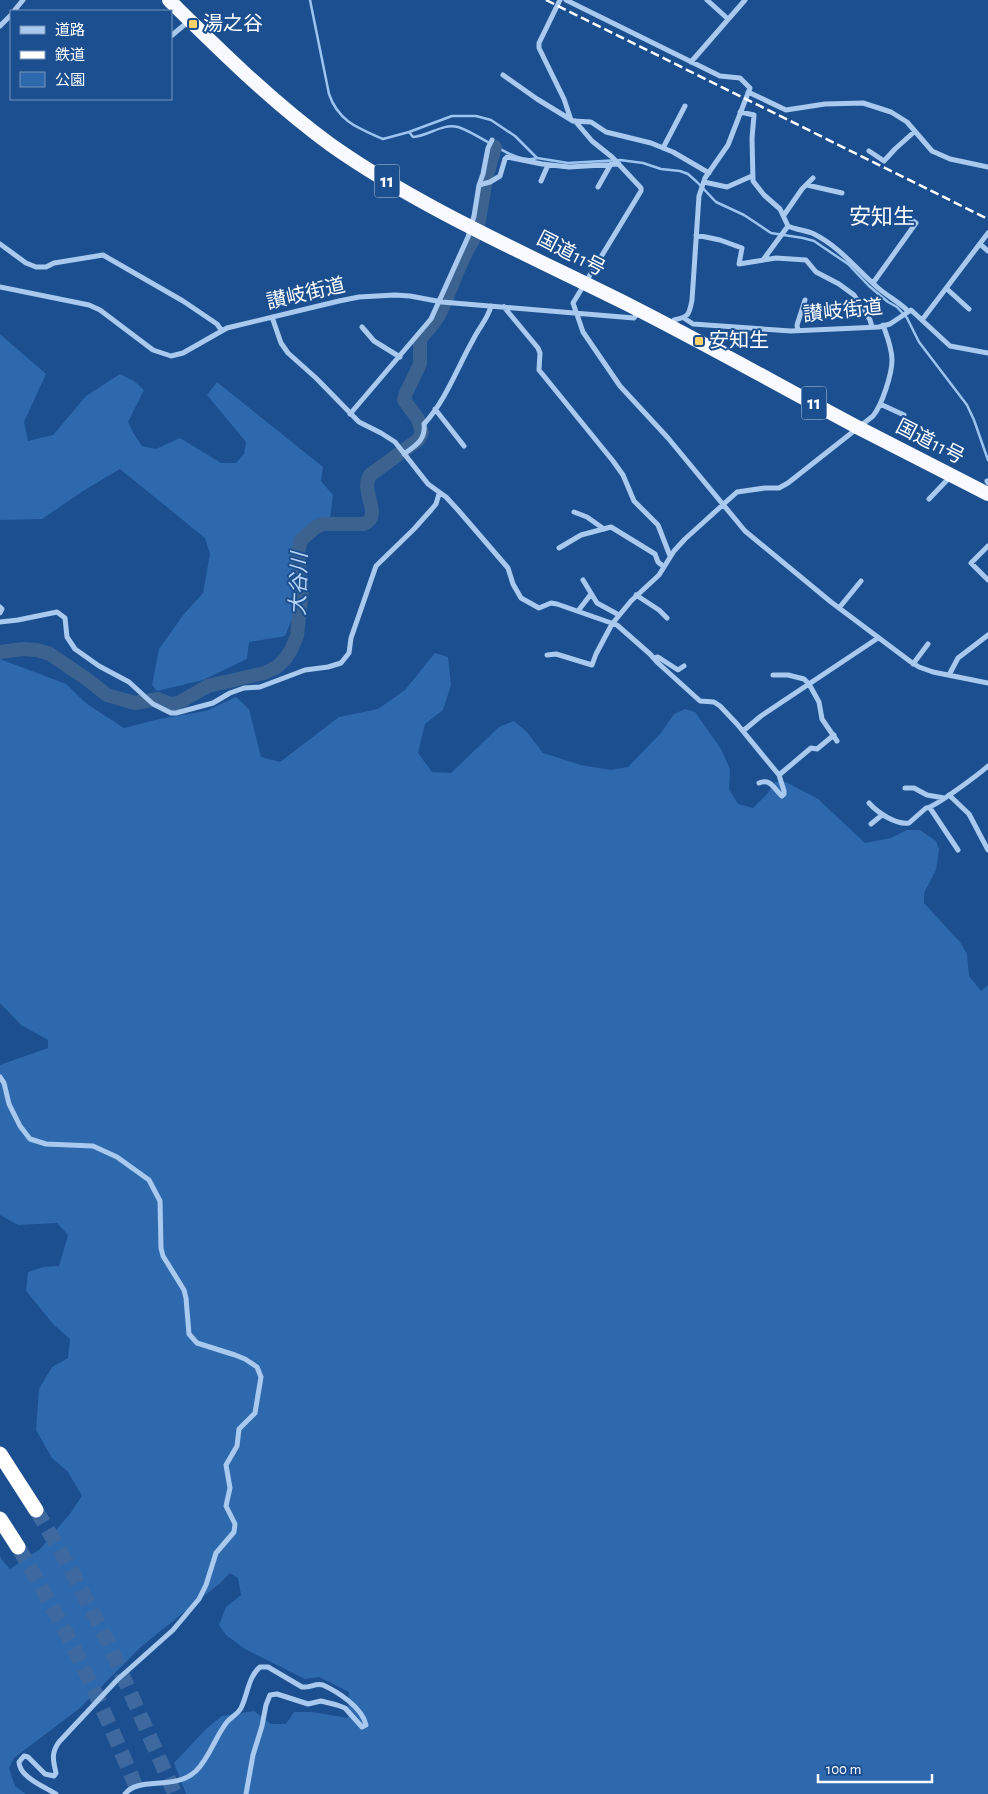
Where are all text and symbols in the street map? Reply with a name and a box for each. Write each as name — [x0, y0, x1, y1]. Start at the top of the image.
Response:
legend — [10, 10, 172, 100]
place label: 湯之谷 — [203, 13, 263, 34]
marker: 湯之谷 — [187, 18, 199, 30]
text: 道路 — [55, 22, 85, 38]
text: 鉄道 — [55, 47, 85, 63]
text: 公園 — [55, 72, 85, 88]
road number: 11 — [374, 165, 400, 198]
district label: 安知生 — [849, 205, 915, 228]
street label: 国道11号 — [534, 227, 609, 280]
street label: 讃岐街道 — [264, 273, 347, 313]
street label: 讃岐街道 — [802, 295, 884, 325]
place label: 安知生 — [709, 329, 769, 351]
marker: 安知生 — [693, 335, 705, 347]
road number: 11 — [802, 386, 826, 419]
street label: 国道11号 — [893, 415, 968, 468]
water label: 大谷川 — [286, 550, 311, 616]
scale bar — [818, 1752, 932, 1784]
text: 100 m — [826, 1762, 861, 1777]

